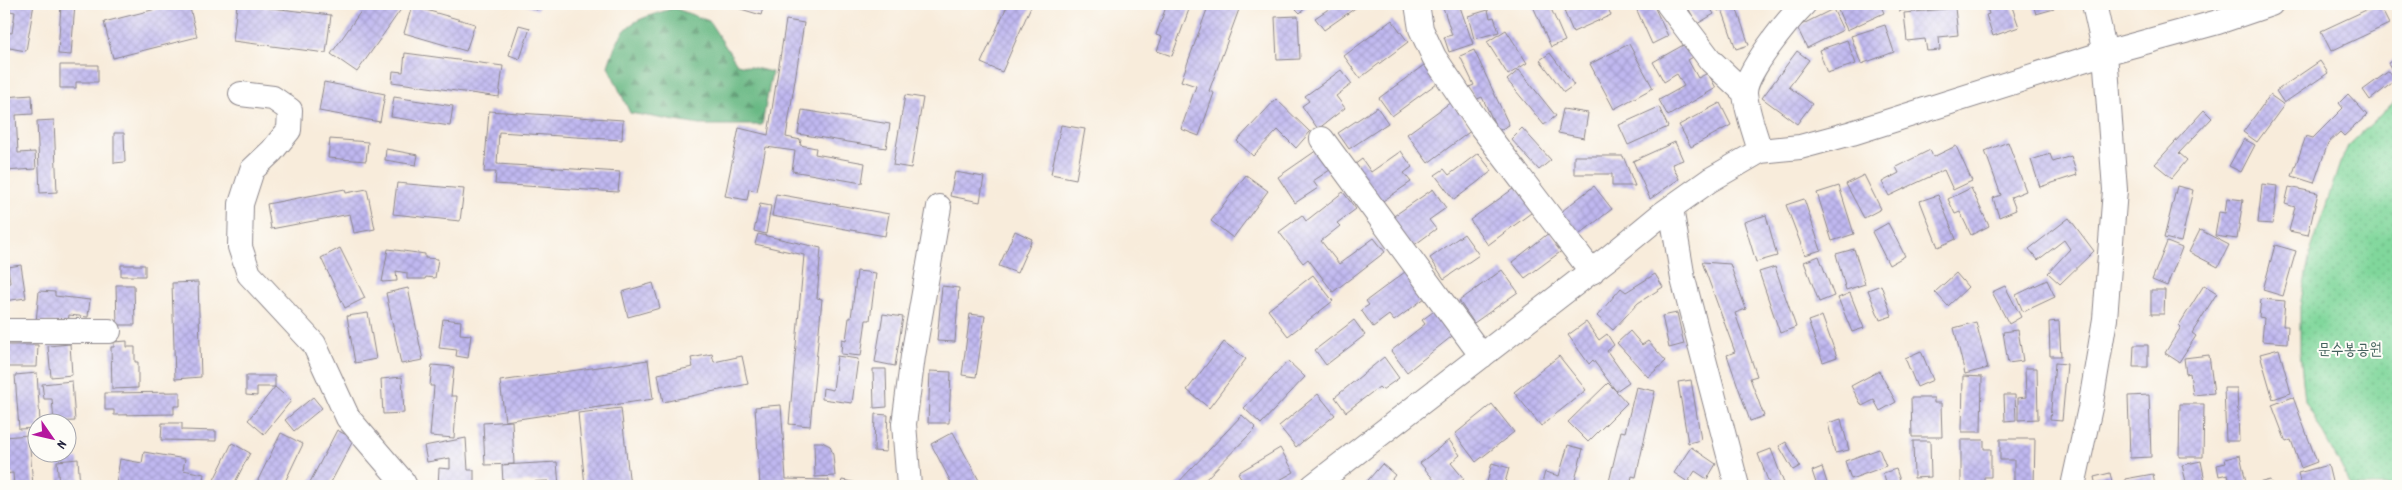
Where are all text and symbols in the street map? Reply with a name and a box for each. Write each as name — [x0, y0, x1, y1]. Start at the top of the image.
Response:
park label: 문수봉공원 — [2318, 339, 2382, 362]
north arrow — [28, 412, 78, 462]
text: N — [51, 436, 71, 453]

